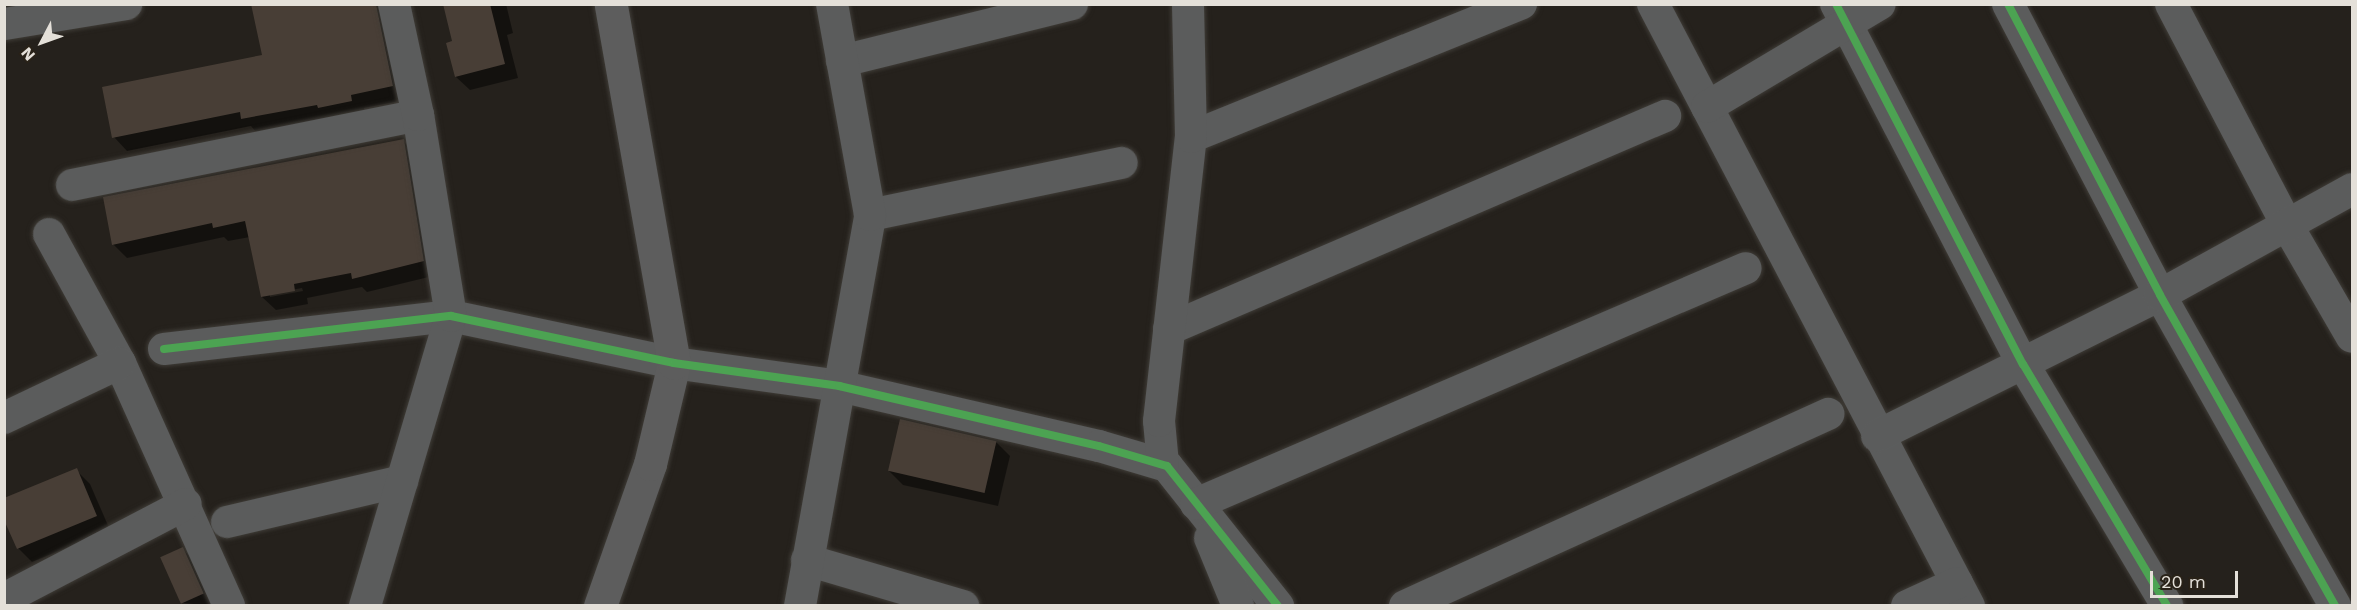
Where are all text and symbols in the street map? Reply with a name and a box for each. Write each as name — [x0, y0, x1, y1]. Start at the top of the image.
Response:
north arrow — [12, 12, 72, 72]
text: N — [17, 43, 39, 65]
scale bar — [2153, 559, 2242, 597]
text: 20 m — [2161, 571, 2206, 592]

